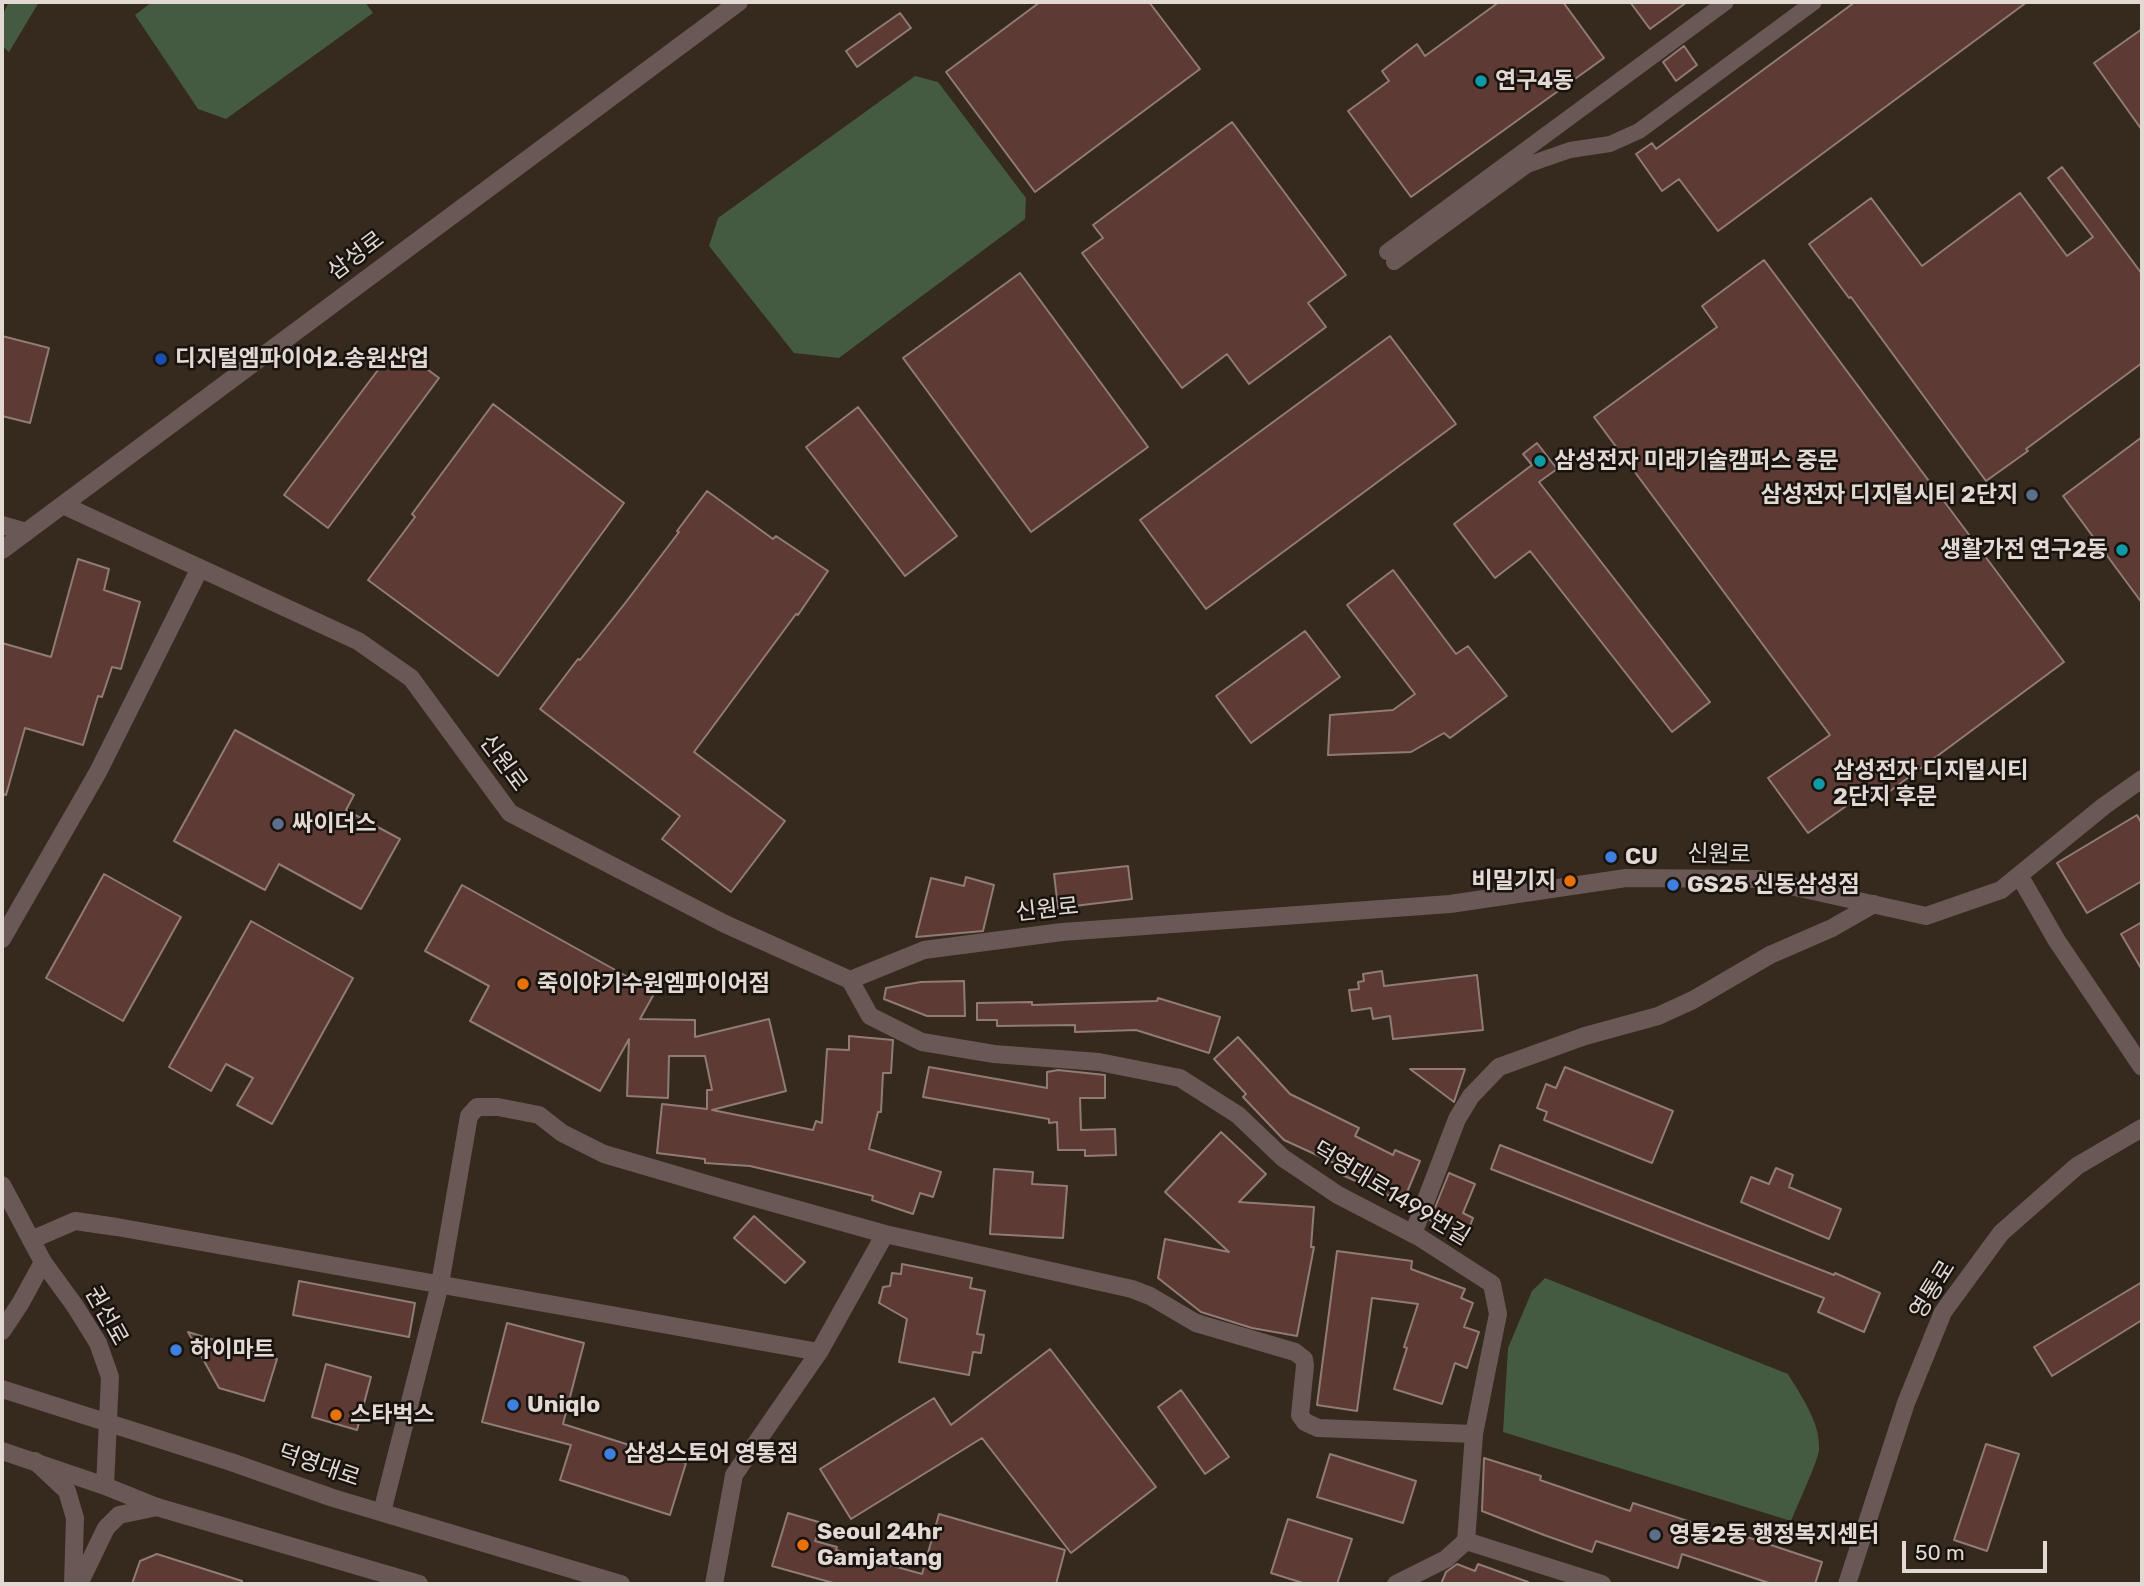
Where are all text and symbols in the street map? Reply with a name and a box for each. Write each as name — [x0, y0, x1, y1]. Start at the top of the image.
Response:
place label: 연구4동 — [1495, 67, 1574, 95]
marker: 연구4동 — [1473, 73, 1489, 89]
street label: 삼성로 — [322, 226, 390, 286]
place label: 디지털엠파이어2.송원산업 — [175, 345, 429, 373]
marker: 디지털엠파이어2.송원산업 — [153, 351, 169, 367]
place label: 삼성전자 미래기술캠퍼스 중문 — [1554, 447, 1839, 475]
marker: 삼성전자 미래기술캠퍼스 중문 — [1532, 453, 1548, 469]
place label: 삼성전자 디지털시티 2단지 — [1760, 481, 2018, 509]
marker: 삼성전자 디지털시티 2단지 — [2024, 487, 2040, 503]
place label: 생활가전 연구2동 — [1940, 536, 2108, 564]
marker: 생활가전 연구2동 — [2114, 542, 2130, 558]
street label: 신원로 — [473, 729, 533, 797]
place label: 삼성전자 디지털시티 2단지 후문 — [1833, 757, 2028, 811]
marker: 삼성전자 디지털시티 2단지 후문 — [1811, 776, 1827, 792]
place label: 싸이더스 — [292, 810, 377, 838]
marker: 싸이더스 — [270, 816, 286, 832]
street label: 신원로 — [1687, 841, 1751, 869]
place label: CU — [1625, 843, 1658, 871]
marker: CU — [1603, 849, 1619, 865]
place label: 비밀기지 — [1471, 867, 1556, 895]
place label: GS25 신동삼성점 — [1687, 871, 1859, 899]
marker: 비밀기지 — [1562, 873, 1578, 889]
marker: GS25 신동삼성점 — [1665, 877, 1681, 893]
street label: 신원로 — [1014, 893, 1080, 927]
place label: 죽이야기수원엠파이어점 — [537, 970, 770, 998]
marker: 죽이야기수원엠파이어점 — [515, 976, 531, 992]
street label: 덕영대로1499번길 — [1308, 1136, 1474, 1252]
street label: 영통로 — [1904, 1256, 1962, 1324]
street label: 권선로 — [79, 1282, 133, 1350]
place label: 하이마트 — [190, 1336, 275, 1364]
marker: 하이마트 — [168, 1342, 184, 1358]
place label: Uniqlo — [527, 1391, 600, 1419]
marker: Uniqlo — [505, 1397, 521, 1413]
place label: 스타벅스 — [350, 1401, 435, 1429]
marker: 스타벅스 — [328, 1407, 344, 1423]
street label: 덕영대로 — [274, 1439, 364, 1493]
place label: 삼성스토어 영통점 — [624, 1440, 798, 1468]
marker: 삼성스토어 영통점 — [602, 1446, 618, 1462]
place label: Seoul 24hr Gamjatang — [817, 1518, 942, 1572]
place label: 영통2동 행정복지센터 — [1669, 1521, 1879, 1549]
scale bar — [1906, 1526, 2051, 1570]
marker: 영통2동 행정복지센터 — [1647, 1527, 1663, 1543]
marker: Seoul 24hr Gamjatang — [795, 1537, 811, 1553]
text: 50 m — [1915, 1540, 1965, 1565]

